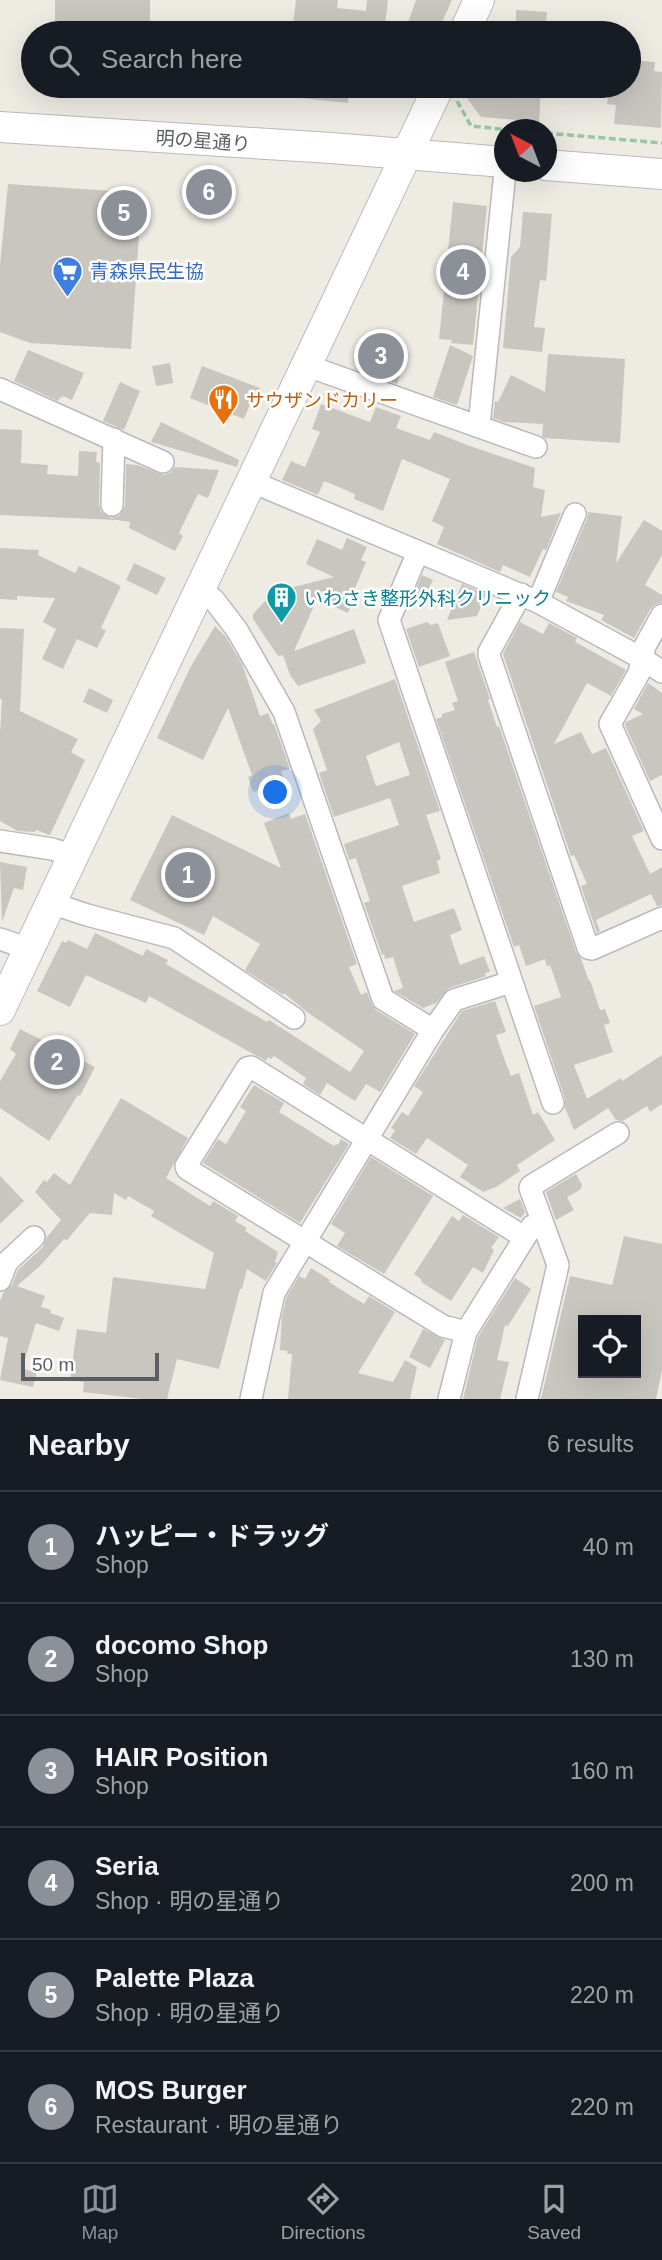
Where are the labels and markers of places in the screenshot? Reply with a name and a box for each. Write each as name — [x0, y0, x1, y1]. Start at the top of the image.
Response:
pin: 6 — [186, 166, 232, 218]
pin: 5 — [101, 187, 147, 239]
pin: 4 — [440, 246, 486, 298]
supermarket icon: 青森県民生協 — [50, 254, 84, 298]
place label: 青森県民生協 — [90, 261, 204, 282]
pin: 3 — [358, 330, 404, 382]
restaurant icon: サウザンドカリー — [206, 383, 240, 427]
place label: サウザンドカリー — [246, 390, 398, 411]
building icon: いわさき整形外科クリニック — [264, 581, 298, 625]
place label: いわさき整形外科クリニック — [304, 588, 551, 609]
pin: 1 — [165, 849, 211, 901]
pin: 2 — [34, 1036, 80, 1088]

